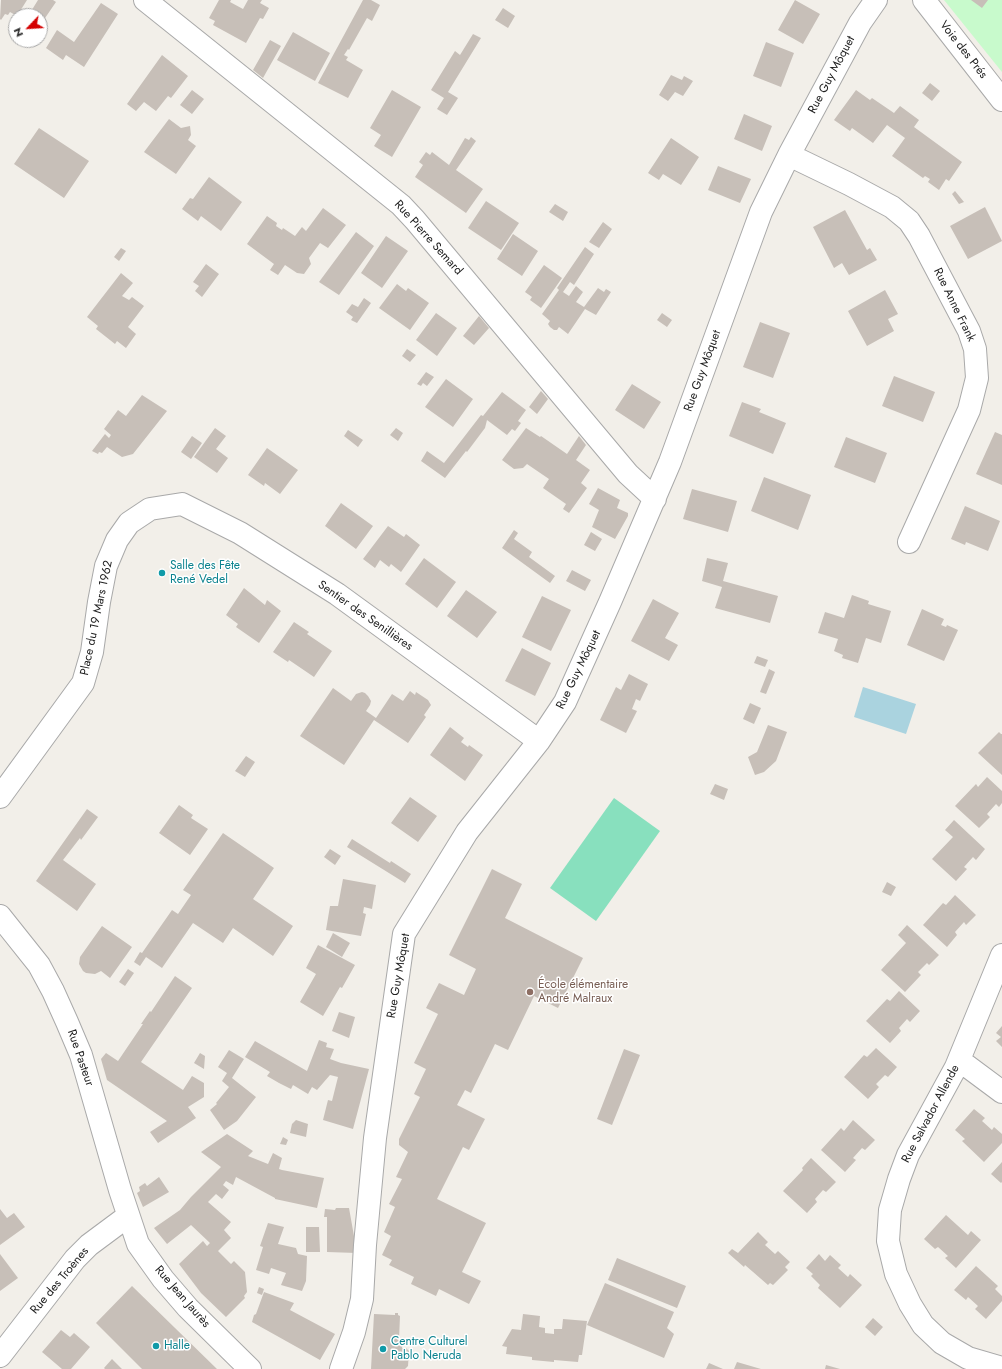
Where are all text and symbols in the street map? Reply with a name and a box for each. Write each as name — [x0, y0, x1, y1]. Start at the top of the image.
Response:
north arrow — [8, 8, 48, 48]
street label: Voie des Prés — [936, 18, 990, 82]
text: N — [9, 25, 27, 40]
street label: Rue Guy Môquet — [806, 34, 858, 116]
street label: Rue Pierre Semard — [391, 198, 465, 278]
street label: Rue Anne Frank — [930, 266, 978, 344]
street label: Rue Guy Môquet — [682, 328, 724, 414]
street label: Place du 19 Mars 1962 — [78, 559, 116, 677]
place label: Salle des Fête René Vedel — [170, 559, 240, 587]
marker: Salle des Fête René Vedel — [157, 568, 167, 578]
street label: Sentier des Senillières — [315, 578, 415, 654]
street label: Rue Guy Môquet — [554, 628, 604, 712]
street label: Rue Guy Môquet — [384, 933, 414, 1019]
place label: École élémentaire André Malraux — [538, 978, 628, 1006]
marker: École élémentaire André Malraux — [525, 987, 535, 997]
street label: Rue Pasteur — [64, 1028, 96, 1088]
street label: Rue Salvador Allende — [899, 1062, 963, 1166]
street label: Rue des Troènes — [28, 1245, 92, 1317]
street label: Rue Jean Jaurès — [151, 1263, 213, 1331]
place label: Centre Culturel Pablo Neruda — [391, 1335, 468, 1363]
place label: Halle — [164, 1339, 190, 1353]
marker: Halle — [151, 1341, 161, 1351]
marker: Centre Culturel Pablo Neruda — [378, 1344, 388, 1354]

